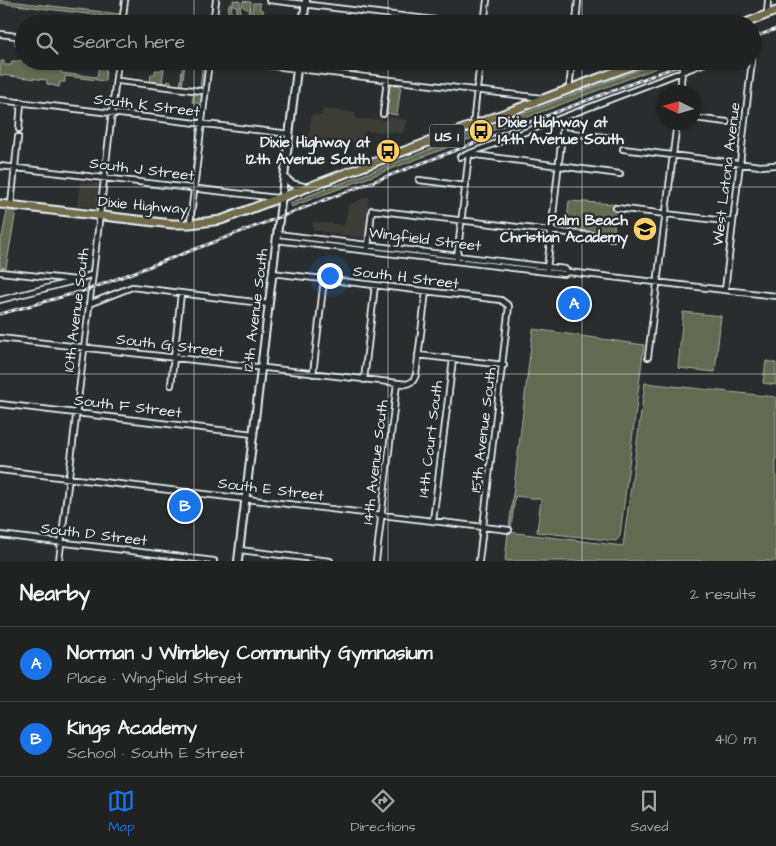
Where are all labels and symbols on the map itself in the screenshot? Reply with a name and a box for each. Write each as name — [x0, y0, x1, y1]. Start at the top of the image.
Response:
north arrow — [656, 85, 701, 130]
street label: South K Street — [93, 89, 201, 122]
street label: West Latona Avenue — [707, 101, 746, 247]
place label: Dixie Highway at 14th Avenue South — [498, 112, 624, 150]
bus stop icon: Dixie Highway at 14th Avenue South — [468, 118, 494, 144]
road number: US 1 — [430, 124, 464, 148]
place label: Dixie Highway at 12th Avenue South — [246, 132, 371, 170]
bus stop icon: Dixie Highway at 12th Avenue South — [375, 138, 401, 164]
street label: South J Street — [88, 153, 196, 186]
street label: Dixie Highway — [97, 191, 189, 221]
place label: Palm Beach Christian Academy — [500, 210, 629, 249]
school or university icon: Palm Beach Christian Academy — [632, 216, 658, 242]
street label: Wingfield Street — [367, 222, 482, 258]
street label: 10th Avenue South — [58, 246, 95, 373]
street label: 12th Avenue South — [238, 247, 274, 373]
street label: South H Street — [352, 261, 460, 294]
your location — [317, 263, 343, 289]
pin: A — [558, 285, 590, 323]
street label: South G Street — [115, 329, 225, 362]
street label: 15th Avenue South — [465, 366, 502, 494]
street label: 14th Court South — [413, 379, 448, 499]
street label: South F Street — [73, 390, 183, 423]
street label: 14th Avenue South — [357, 398, 394, 526]
street label: South E Street — [217, 473, 325, 506]
pin: B — [169, 487, 201, 525]
street label: South D Street — [39, 518, 148, 551]

